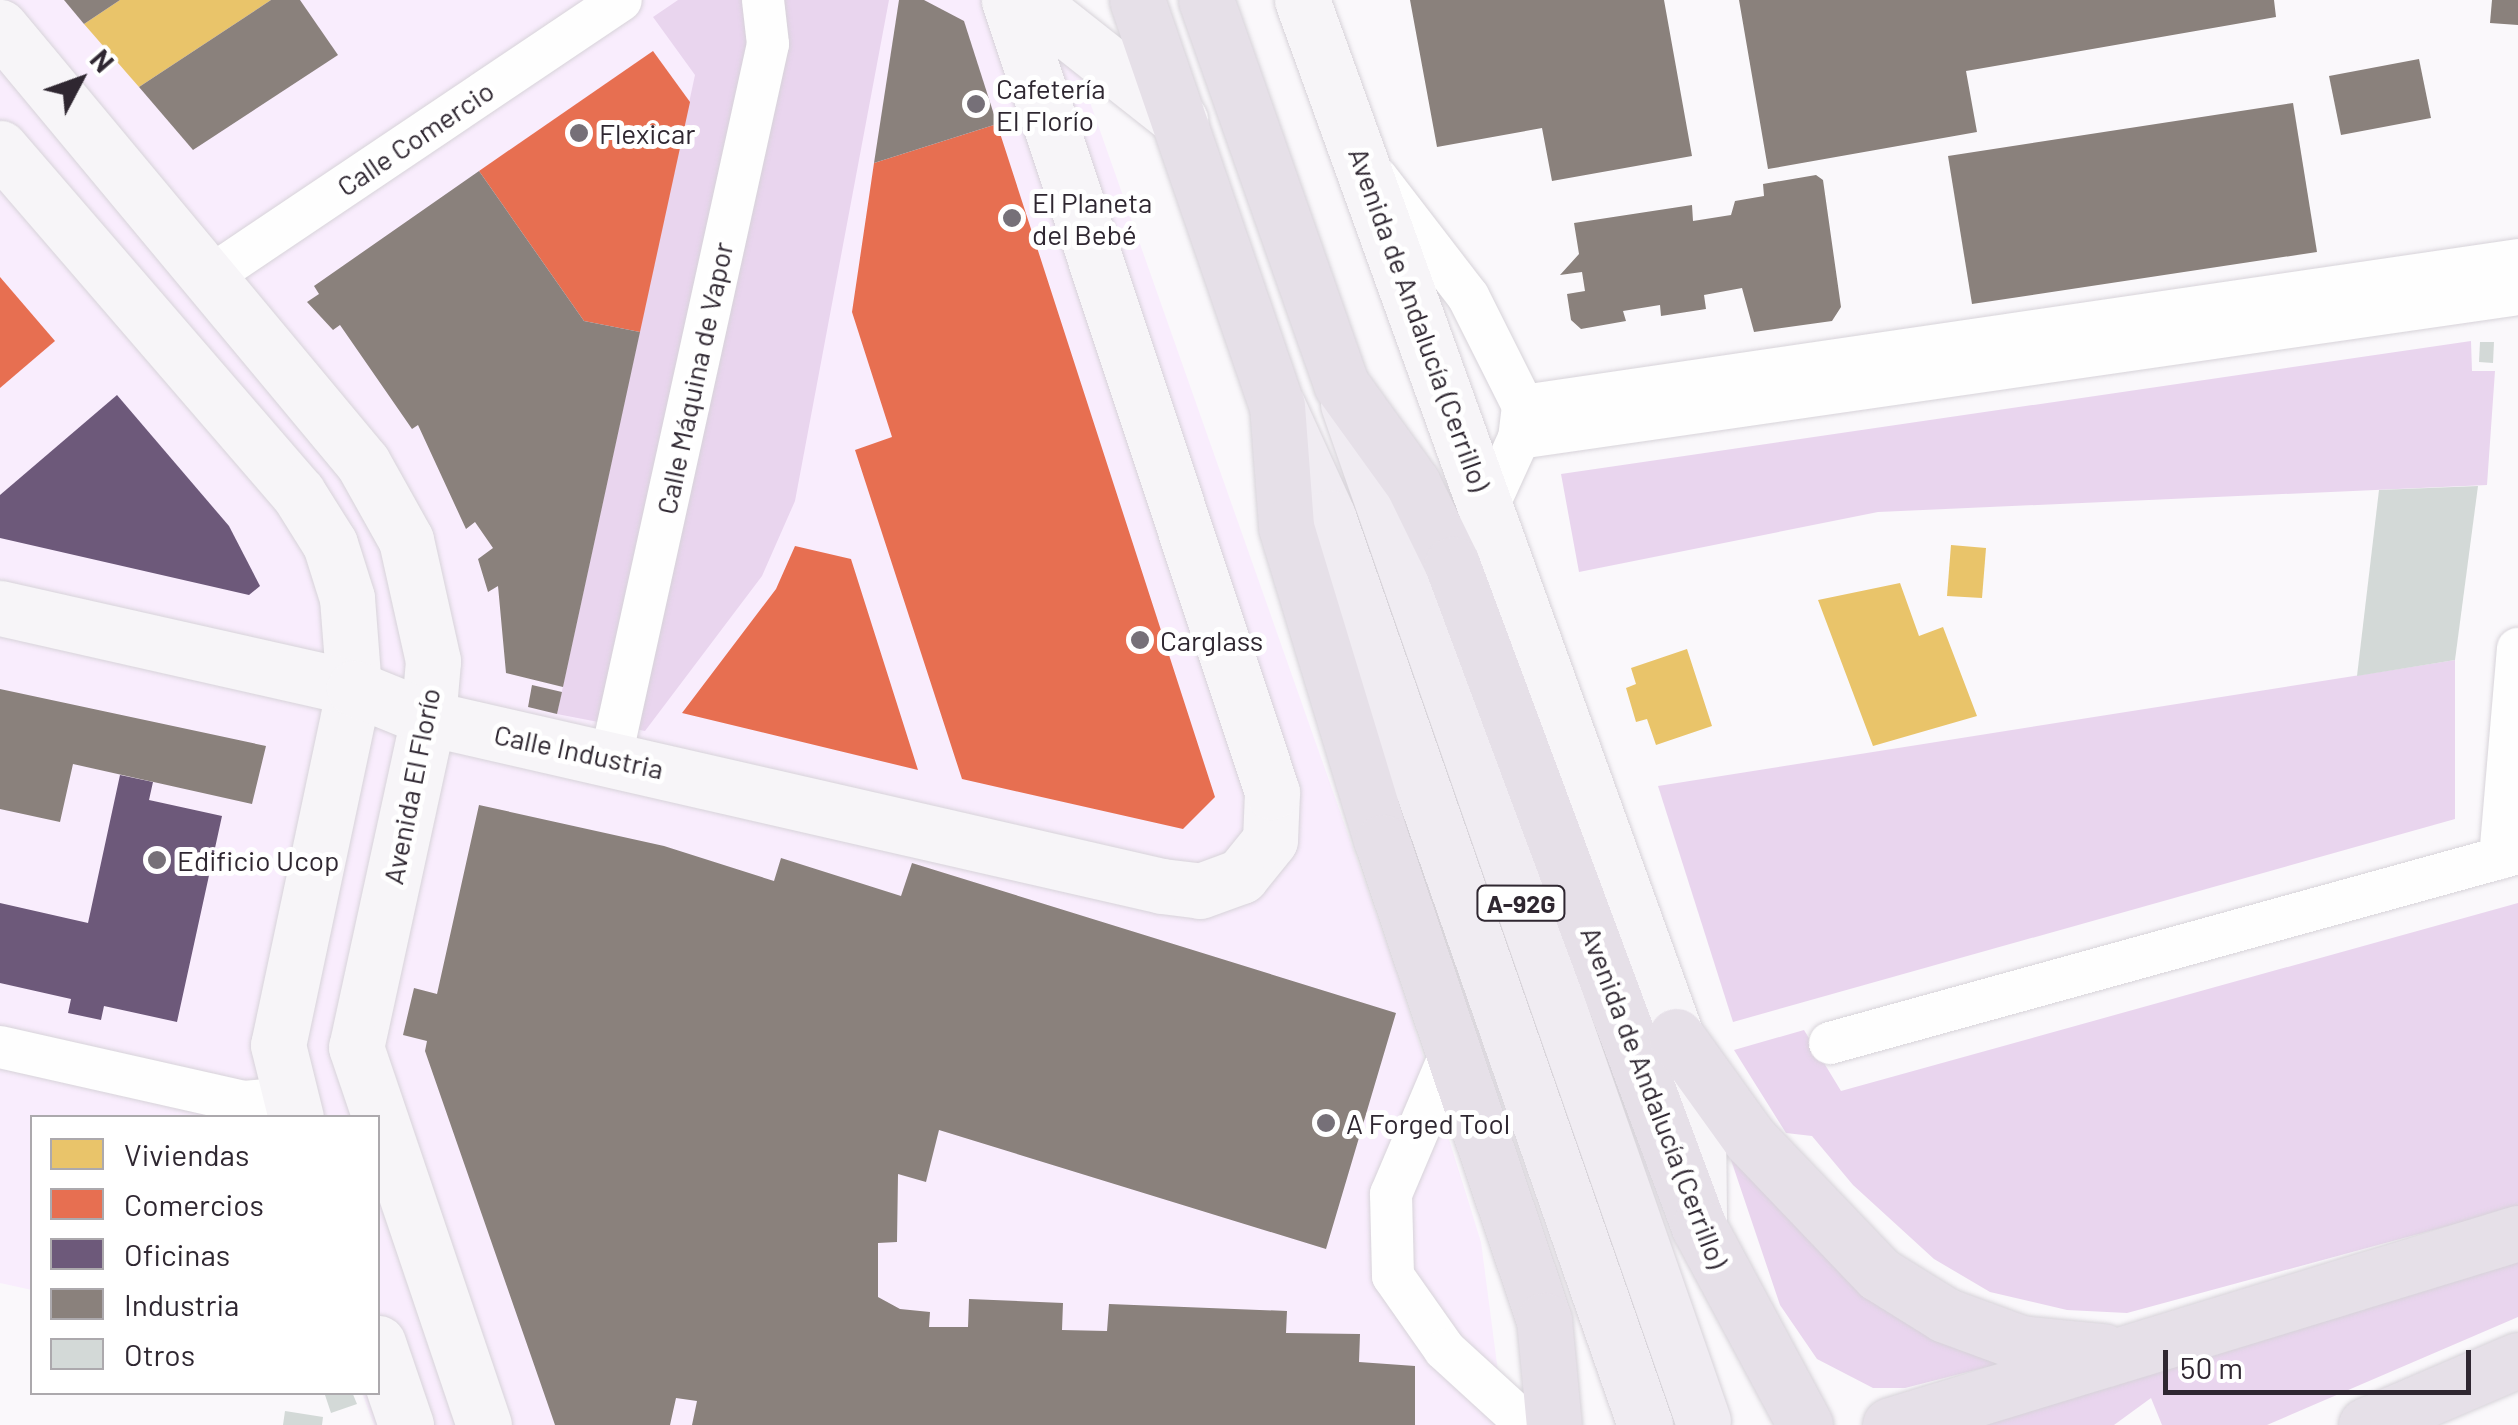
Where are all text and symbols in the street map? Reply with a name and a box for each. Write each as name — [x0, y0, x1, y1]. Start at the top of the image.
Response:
north arrow — [30, 30, 130, 130]
text: N — [84, 42, 122, 78]
place label: Cafetería El Florío — [996, 71, 1106, 137]
street label: Calle Comercio — [330, 73, 500, 203]
marker: Cafetería El Florío — [965, 93, 987, 115]
place label: Flexicar — [599, 116, 695, 150]
marker: Flexicar — [568, 122, 590, 144]
street label: Avenida de Andalucía (Cerrillo) — [1342, 143, 1498, 495]
place label: El Planeta del Bebé — [1032, 185, 1152, 251]
marker: El Planeta del Bebé — [1001, 207, 1023, 229]
street label: Calle Máquina de Vapor — [649, 239, 739, 517]
place label: Carglass — [1160, 623, 1263, 657]
marker: Carglass — [1129, 629, 1151, 651]
street label: Avenida El Florío — [375, 685, 447, 887]
street label: Calle Industria — [491, 717, 667, 785]
place label: Edificio Ucop — [177, 843, 339, 877]
marker: Edificio Ucop — [146, 849, 168, 871]
road number: A-92G — [1476, 883, 1566, 923]
street label: Avenida de Andalucía (Cerrillo) — [1574, 922, 1736, 1272]
place label: A Forged Tool — [1346, 1106, 1510, 1140]
marker: A Forged Tool — [1315, 1112, 1337, 1134]
legend — [30, 1115, 380, 1395]
text: Viviendas — [124, 1136, 249, 1172]
text: Comercios — [124, 1186, 264, 1222]
text: Oficinas — [124, 1236, 230, 1272]
text: Industria — [124, 1286, 239, 1322]
scale bar — [2168, 1330, 2476, 1392]
text: Otros — [124, 1336, 195, 1372]
text: 50 m — [2180, 1349, 2243, 1385]

